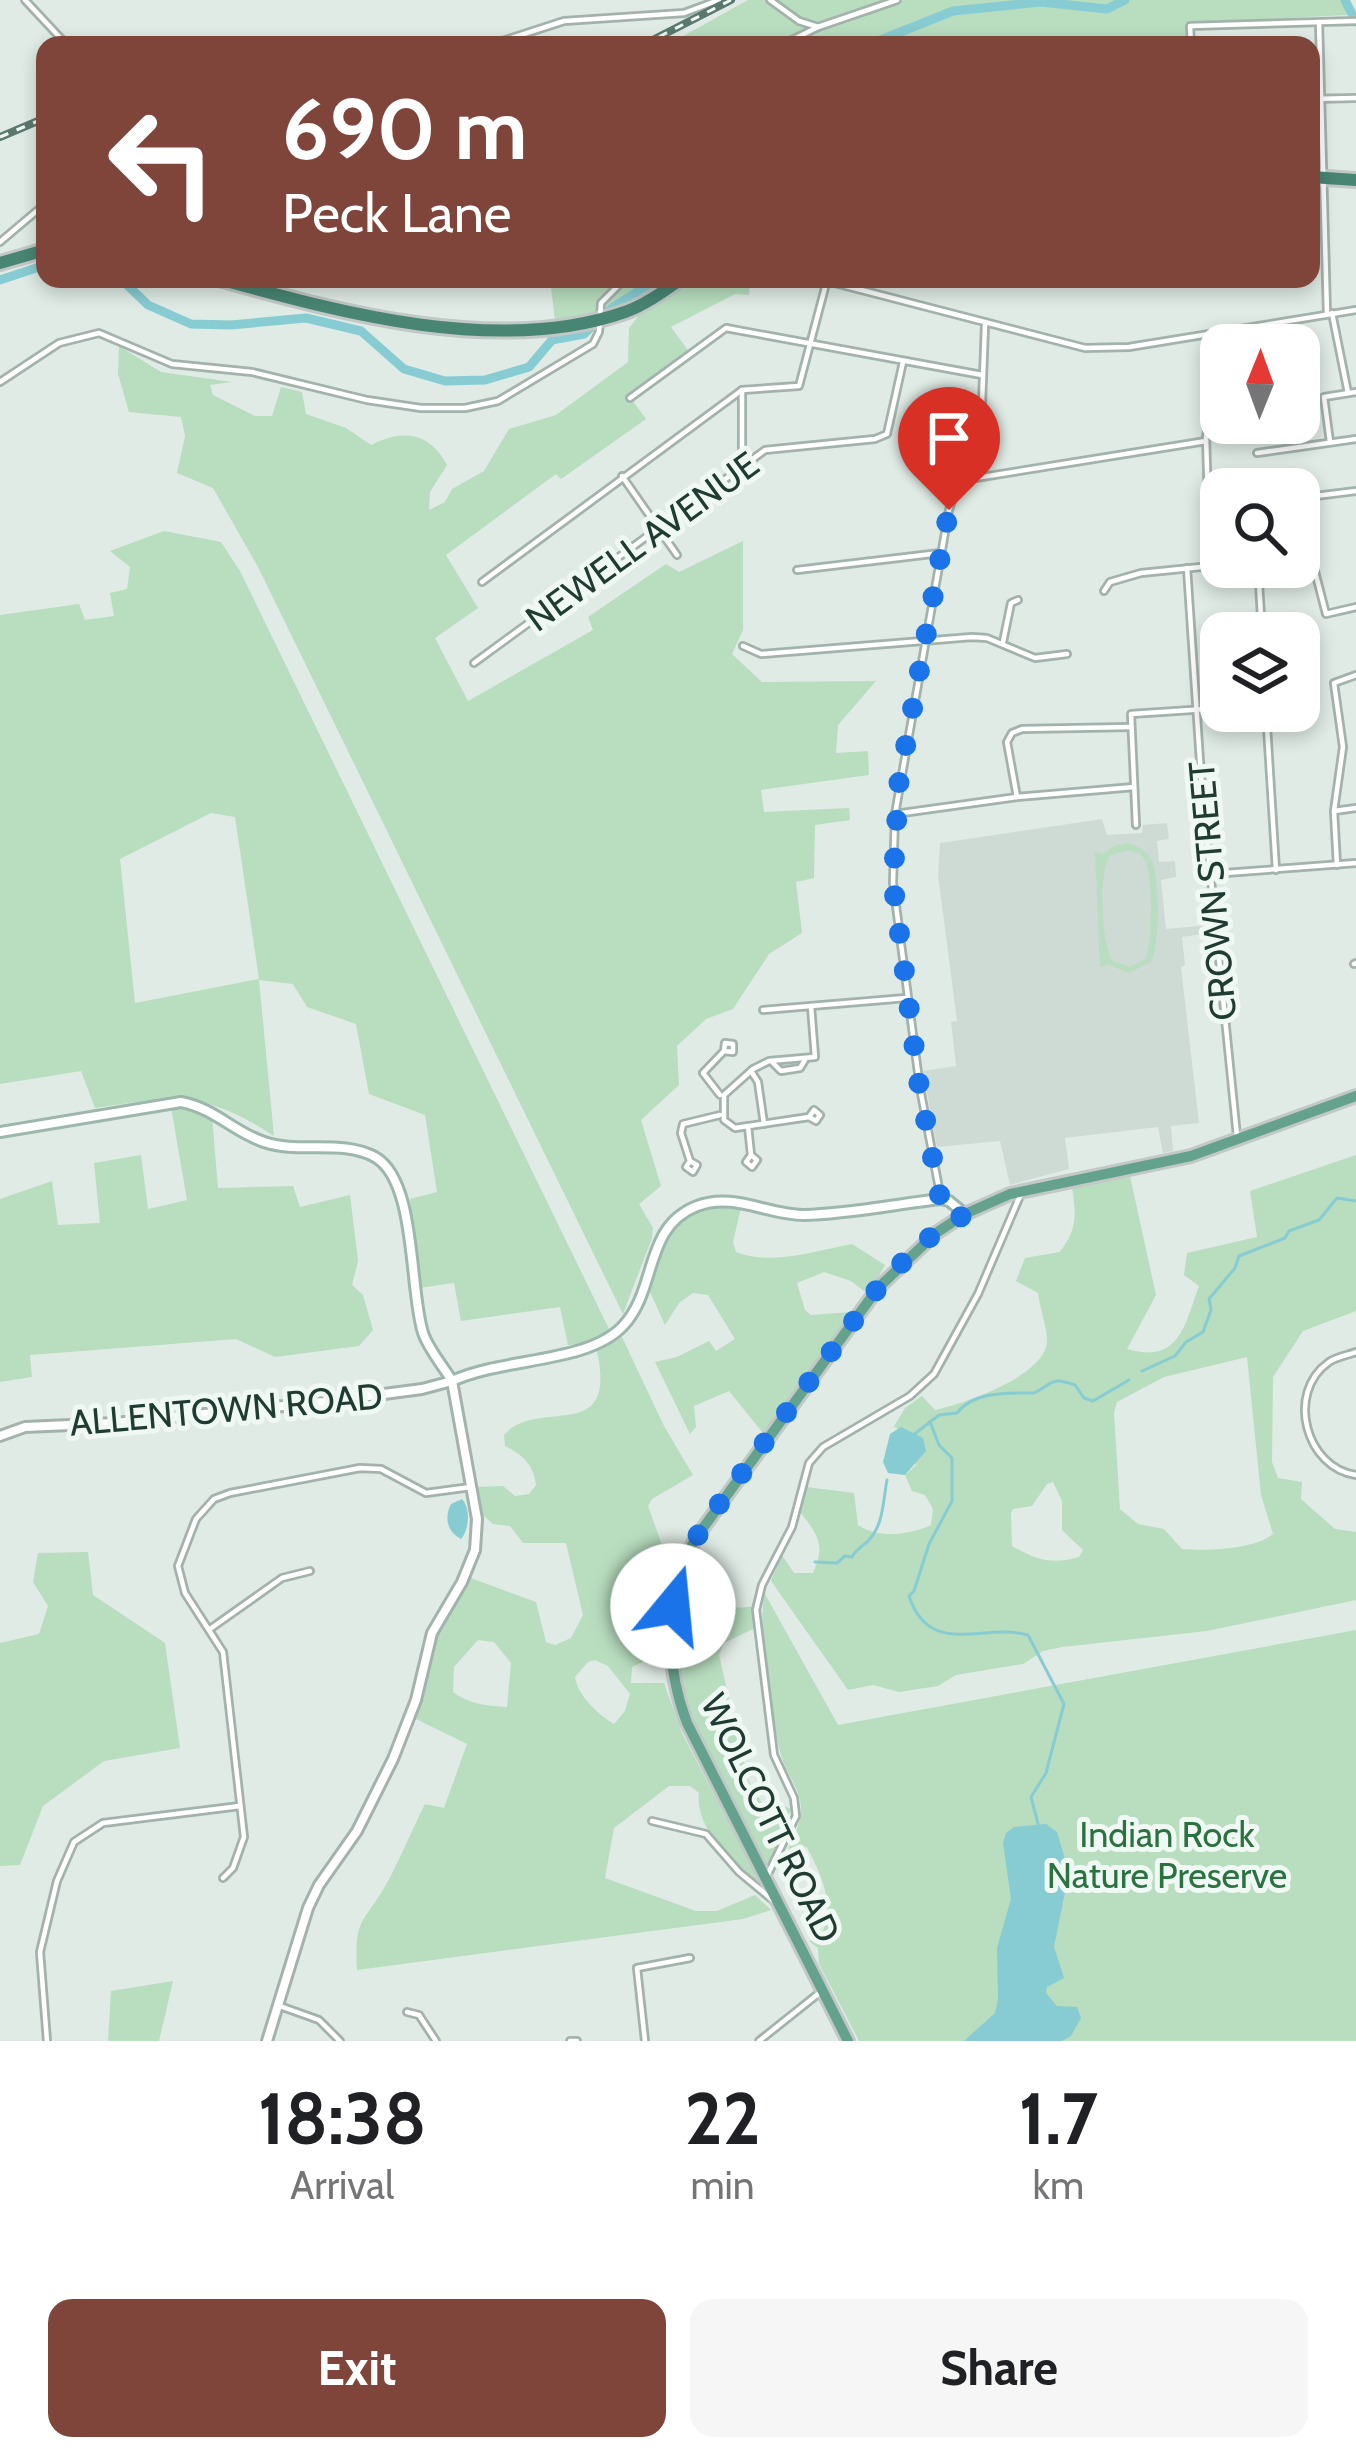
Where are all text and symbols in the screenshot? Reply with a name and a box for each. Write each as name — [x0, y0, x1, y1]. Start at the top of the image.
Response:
text: 690 m — [282, 78, 528, 180]
icon: left — [84, 84, 240, 240]
text: Peck Lane — [282, 180, 512, 246]
north arrow — [1200, 324, 1320, 444]
map controls — [1200, 324, 1320, 732]
pin — [898, 387, 1000, 510]
icon: arrive — [916, 405, 982, 471]
street label: NEWELL AVENUE — [517, 442, 767, 640]
button: search — [1200, 468, 1320, 588]
button: layers — [1200, 612, 1320, 732]
street label: CROWN STREET — [1179, 760, 1245, 1022]
street label: ALLENTOWN ROAD — [68, 1373, 384, 1445]
position arrow — [610, 1543, 736, 1669]
street label: WOLCOTT ROAD — [692, 1687, 850, 1949]
park label: Indian Rock Nature Preserve — [1047, 1812, 1287, 1897]
text: 18:38 — [258, 2075, 426, 2162]
text: 22 — [684, 2075, 761, 2162]
text: 1.7 — [1019, 2075, 1098, 2162]
text: Arrival — [290, 2161, 394, 2209]
text: min — [690, 2161, 755, 2209]
text: km — [1032, 2161, 1084, 2209]
button: Exit — [48, 2299, 666, 2437]
button: Share — [690, 2299, 1308, 2437]

